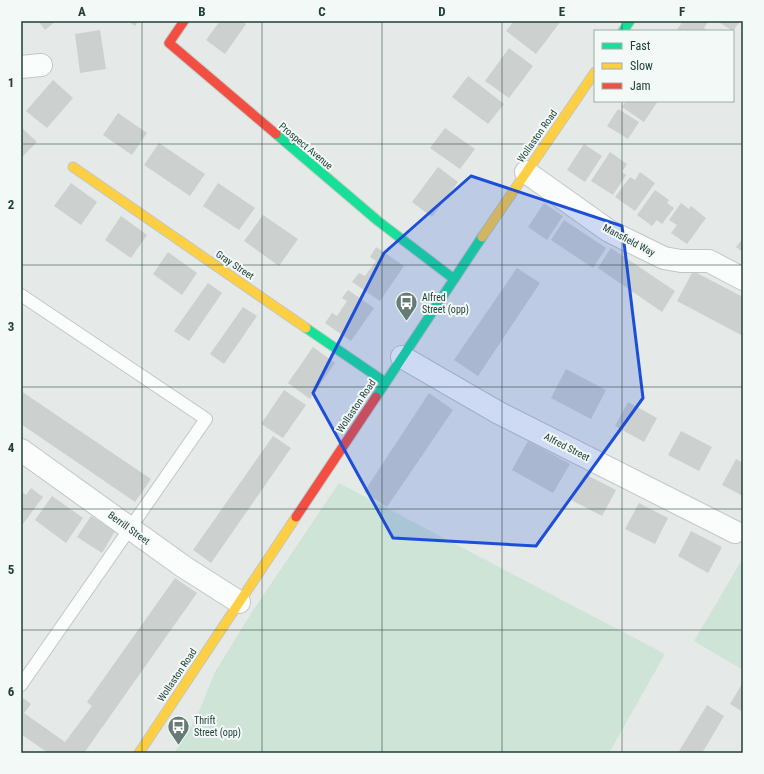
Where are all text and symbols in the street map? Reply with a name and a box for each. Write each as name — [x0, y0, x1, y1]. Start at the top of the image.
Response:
text: A — [78, 4, 86, 19]
text: B — [198, 4, 206, 19]
text: C — [318, 4, 326, 19]
text: D — [438, 4, 446, 19]
text: E — [559, 4, 566, 19]
text: F — [679, 4, 685, 19]
legend — [594, 30, 734, 102]
text: Fast — [630, 39, 651, 53]
text: Slow — [630, 59, 653, 73]
text: 1 — [8, 75, 14, 90]
text: Jam — [630, 79, 651, 93]
street label: Wollaston Road — [515, 108, 559, 164]
street label: Prospect Avenue — [277, 120, 335, 172]
text: 2 — [8, 197, 15, 212]
street label: Mansfield Way — [601, 222, 657, 258]
street label: Gray Street — [214, 248, 256, 282]
bus stop icon: Alfred Street (opp) — [393, 290, 419, 323]
place label: Alfred Street (opp) — [422, 292, 469, 316]
text: 3 — [8, 319, 14, 334]
street label: Wollaston Road — [334, 377, 378, 435]
street label: Alfred Street — [542, 431, 592, 463]
text: 4 — [8, 440, 15, 455]
street label: Berrill Street — [106, 509, 152, 547]
text: 5 — [8, 562, 15, 577]
street label: Wollaston Road — [155, 646, 199, 704]
text: 6 — [8, 684, 15, 699]
bus stop icon: Thrift Street (opp) — [166, 713, 192, 746]
place label: Thrift Street (opp) — [194, 715, 241, 739]

